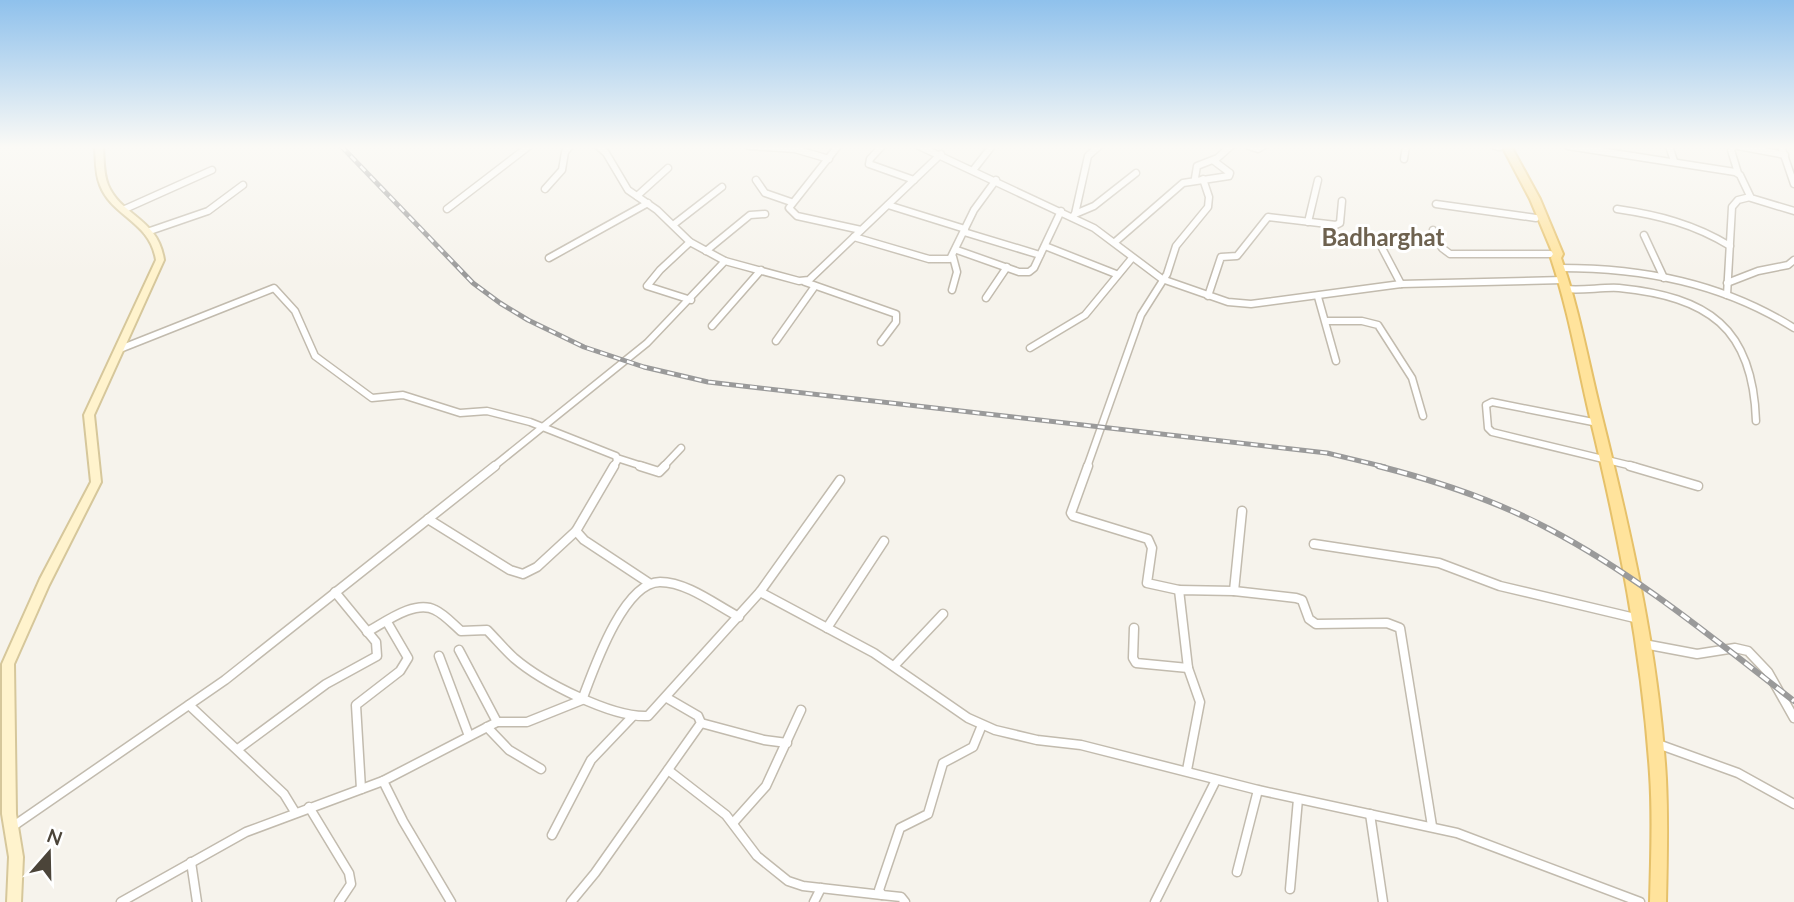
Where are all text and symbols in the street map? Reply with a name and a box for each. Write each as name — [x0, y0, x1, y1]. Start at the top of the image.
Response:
district label: Badharghat — [1321, 222, 1445, 251]
north arrow — [14, 818, 84, 888]
text: N — [44, 823, 66, 850]

